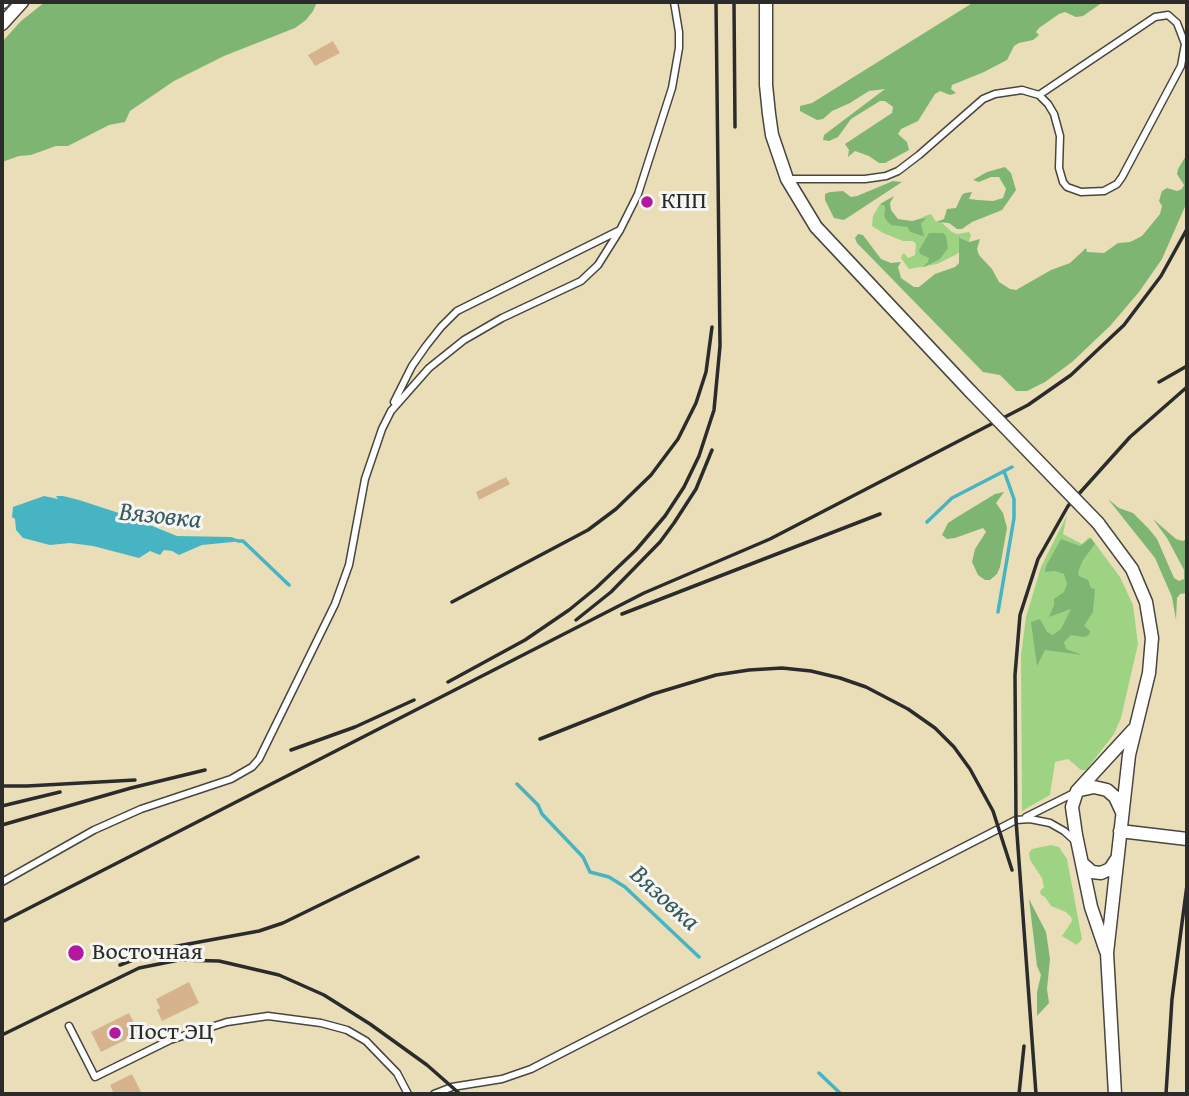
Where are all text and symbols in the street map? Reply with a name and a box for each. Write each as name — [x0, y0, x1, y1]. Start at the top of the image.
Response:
place label: КПП — [661, 188, 707, 216]
marker: КПП — [639, 194, 655, 210]
water label: Вязовка — [117, 497, 203, 537]
water label: Вязовка — [623, 860, 705, 938]
place label: Восточная — [92, 939, 203, 967]
marker: Восточная — [66, 943, 86, 963]
place label: Пост ЭЦ — [129, 1019, 213, 1047]
marker: Пост ЭЦ — [107, 1025, 123, 1041]

